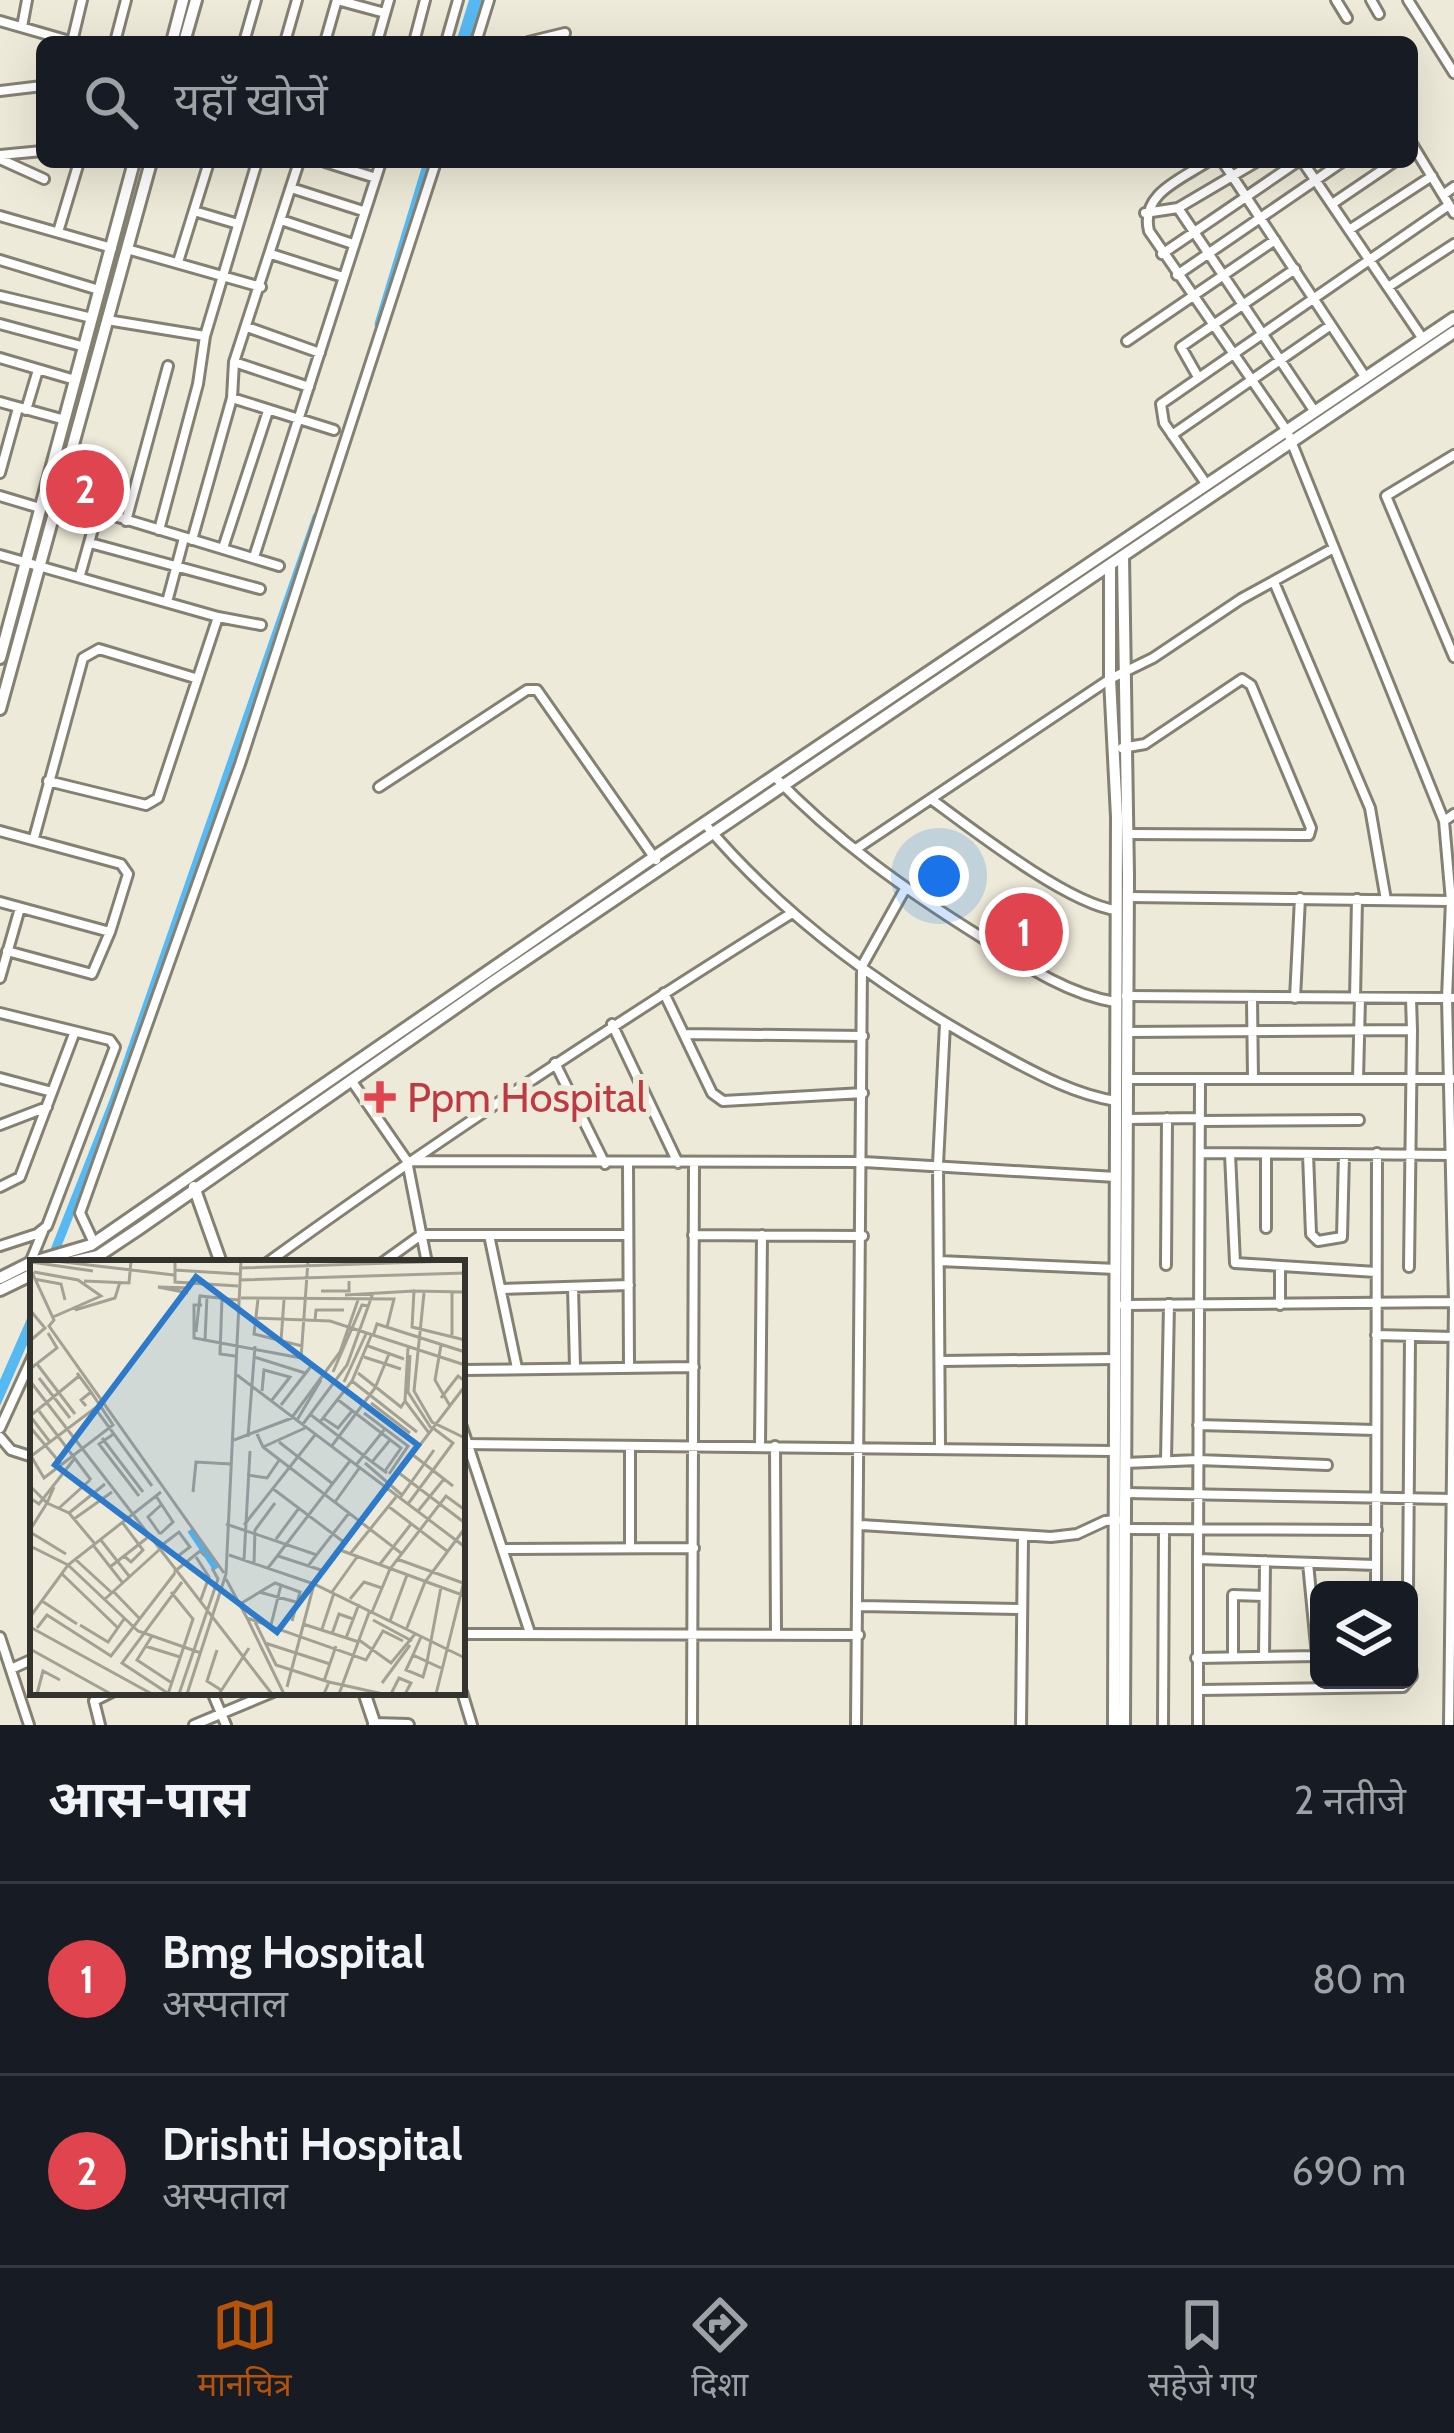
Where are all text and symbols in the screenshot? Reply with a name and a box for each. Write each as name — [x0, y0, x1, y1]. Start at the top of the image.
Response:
search box — [36, 36, 1418, 168]
icon: search — [78, 69, 144, 135]
text: यहाँ खोजें — [174, 72, 328, 126]
pin: 2 — [46, 444, 124, 534]
your location — [909, 846, 969, 906]
pin: 1 — [985, 887, 1063, 977]
place label: Ppm Hospital — [407, 1071, 647, 1123]
marker: Ppm Hospital — [364, 1081, 396, 1113]
inset map — [30, 1260, 465, 1695]
map controls — [1310, 1581, 1418, 1689]
button: layers — [1310, 1581, 1418, 1689]
text: आस-पास — [48, 1768, 249, 1830]
text: 2 नतीजे — [1294, 1776, 1406, 1824]
text: Bmg Hospital — [162, 1925, 425, 1979]
text: 1 — [80, 1955, 94, 2003]
text: 80 m — [1312, 1955, 1406, 2003]
text: अस्पताल — [162, 1979, 288, 2027]
text: Drishti Hospital — [162, 2117, 463, 2171]
text: 2 — [77, 2147, 97, 2195]
text: 690 m — [1291, 2147, 1406, 2195]
text: अस्पताल — [162, 2171, 288, 2219]
tab: मानचित्र — [198, 2292, 292, 2409]
tab: दिशा — [687, 2292, 753, 2409]
tab: सहेजे गए — [1148, 2292, 1256, 2409]

